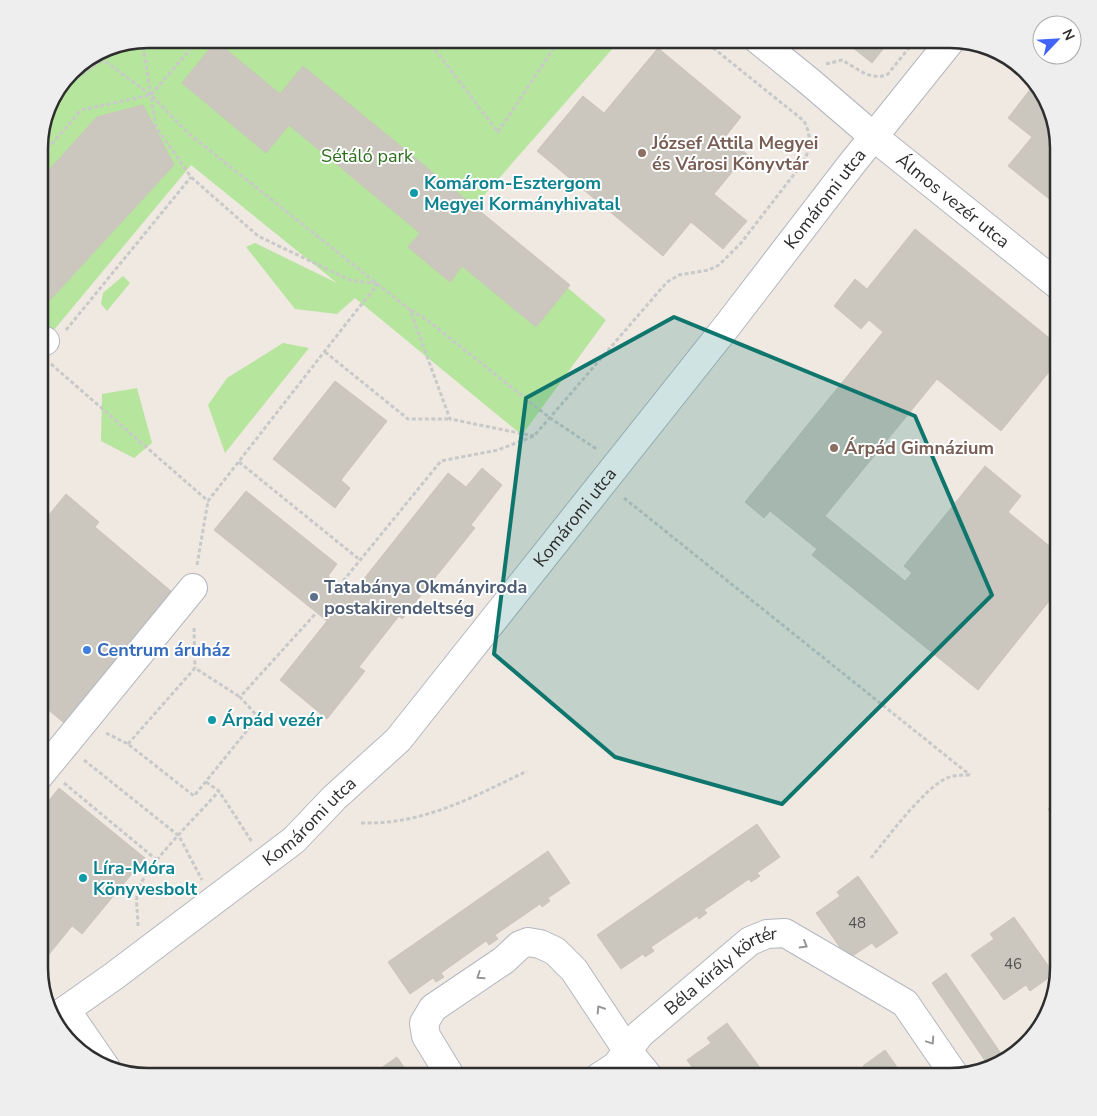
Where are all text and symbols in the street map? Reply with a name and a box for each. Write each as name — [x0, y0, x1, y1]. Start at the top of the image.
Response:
north arrow — [1032, 15, 1082, 65]
text: N — [1058, 26, 1079, 43]
place label: József Attila Megyei és Városi Könyvtár — [651, 131, 818, 176]
park label: Sétáló park — [321, 144, 414, 168]
street label: Komáromi utca — [779, 144, 871, 254]
marker: József Attila Megyei és Városi Könyvtár — [636, 147, 648, 159]
street label: Álmos vezér utca — [891, 148, 1015, 253]
place label: Komárom-Esztergom Megyei Kormányhivatal — [424, 171, 620, 216]
marker: Komárom-Esztergom Megyei Kormányhivatal — [408, 187, 420, 199]
place label: Árpád Gimnázium — [844, 436, 994, 460]
marker: Árpád Gimnázium — [828, 442, 840, 454]
street label: Komáromi utca — [528, 463, 622, 572]
place label: Tatabánya Okmányiroda postakirendeltség — [324, 575, 527, 620]
marker: Tatabánya Okmányiroda postakirendeltség — [308, 591, 320, 603]
place label: Centrum áruház — [97, 638, 231, 662]
marker: Centrum áruház — [81, 644, 93, 656]
place label: Árpád vezér — [222, 708, 323, 732]
marker: Árpád vezér — [206, 714, 218, 726]
street label: Komáromi utca — [258, 772, 361, 872]
place label: Líra-Móra Könyvesbolt — [93, 856, 197, 901]
marker: Líra-Móra Könyvesbolt — [77, 872, 89, 884]
house number: 48 — [848, 913, 866, 933]
street label: Béla király körtér — [659, 921, 778, 1021]
one-way arrow — [799, 938, 808, 948]
house number: 46 — [1004, 954, 1022, 974]
one-way arrow — [477, 970, 486, 979]
one-way arrow — [597, 1006, 606, 1015]
one-way arrow — [925, 1035, 934, 1044]

